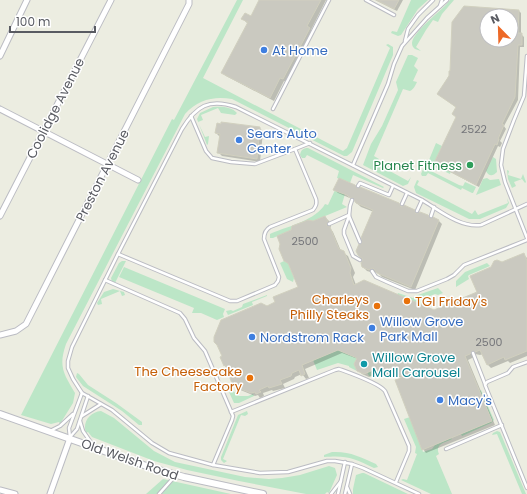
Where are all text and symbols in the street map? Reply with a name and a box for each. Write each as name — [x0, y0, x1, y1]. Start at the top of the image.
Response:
scale bar — [10, 8, 95, 34]
north arrow — [479, 8, 519, 48]
text: N — [488, 10, 502, 28]
text: 100 m — [16, 13, 50, 30]
place label: At Home — [272, 41, 328, 60]
marker: At Home — [259, 45, 269, 55]
street label: Coolidge Avenue — [22, 54, 89, 162]
house number: 2522 — [461, 121, 487, 137]
place label: Sears Auto Center — [247, 124, 317, 158]
street label: Preston Avenue — [71, 126, 134, 224]
marker: Sears Auto Center — [234, 135, 244, 145]
place label: Planet Fitness — [373, 156, 462, 175]
marker: Planet Fitness — [465, 160, 475, 170]
house number: 2500 — [291, 233, 319, 249]
place label: Charleys Philly Steaks — [290, 290, 369, 324]
place label: TGI Friday's — [415, 292, 487, 311]
marker: TGI Friday's — [402, 296, 412, 306]
marker: Charleys Philly Steaks — [372, 301, 382, 311]
place label: Willow Grove Park Mall — [380, 312, 463, 346]
marker: Willow Grove Park Mall — [367, 323, 377, 333]
place label: Nordstrom Rack — [260, 328, 364, 347]
marker: Nordstrom Rack — [247, 332, 257, 342]
house number: 2500 — [475, 334, 503, 350]
place label: Willow Grove Mall Carousel — [372, 348, 460, 382]
marker: Willow Grove Mall Carousel — [359, 359, 369, 369]
place label: The Cheesecake Factory — [134, 362, 243, 396]
marker: The Cheesecake Factory — [245, 373, 255, 383]
place label: Macy's — [448, 391, 492, 410]
marker: Macy's — [435, 395, 445, 405]
street label: Old Welsh Road — [79, 434, 181, 485]

